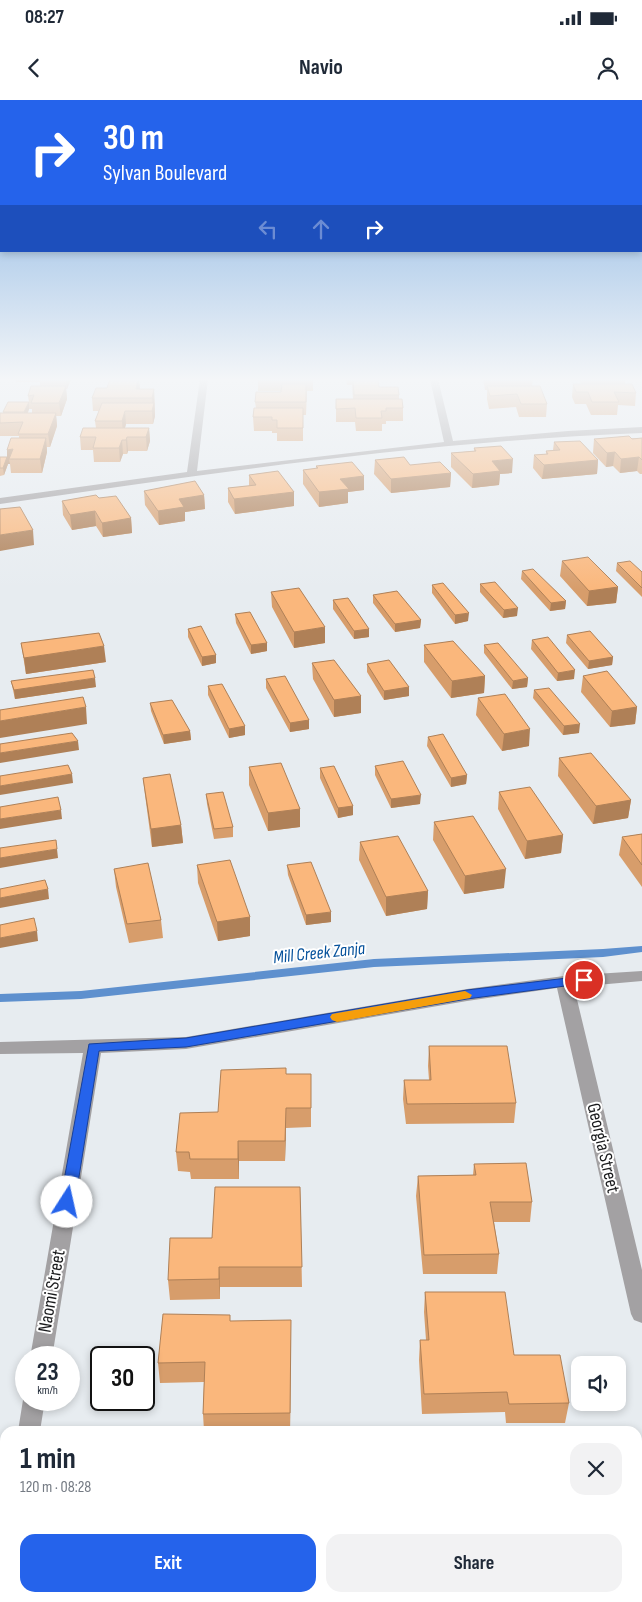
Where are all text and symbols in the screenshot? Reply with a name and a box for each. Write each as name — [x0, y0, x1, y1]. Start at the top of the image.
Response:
text: 08:27 — [25, 6, 64, 29]
icon: back — [20, 54, 48, 82]
text: Navio — [299, 54, 343, 81]
icon: person — [594, 54, 622, 82]
text: 30 m — [103, 117, 164, 160]
icon: right — [20, 120, 85, 185]
text: Sylvan Boulevard — [103, 160, 227, 187]
icon: left — [254, 215, 282, 243]
icon: ahead — [307, 215, 335, 243]
icon: right — [360, 215, 388, 243]
water label: Mill Creek Zanja — [272, 938, 367, 968]
pin — [563, 959, 605, 1001]
icon: arrive — [570, 966, 598, 994]
street label: Georgia Street — [581, 1101, 625, 1195]
position arrow — [40, 1175, 92, 1227]
street label: Naomi Street — [33, 1248, 71, 1334]
speed limit sign: 30 — [90, 1346, 155, 1411]
map controls — [571, 1356, 626, 1411]
button: sound — [571, 1356, 626, 1411]
text: 23 — [36, 1357, 59, 1388]
text: km/h — [37, 1383, 58, 1398]
text: 1 min — [20, 1441, 76, 1477]
button: close — [570, 1443, 622, 1495]
text: 120 m · 08:28 — [20, 1478, 91, 1497]
button: Exit — [20, 1534, 316, 1592]
button: Share — [326, 1534, 622, 1592]

